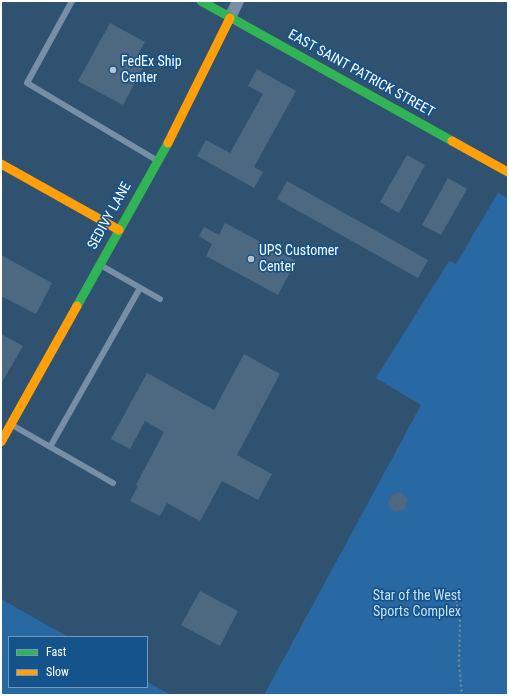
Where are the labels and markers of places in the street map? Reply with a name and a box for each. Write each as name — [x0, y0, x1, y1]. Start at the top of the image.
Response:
place label: FedEx Ship Center — [121, 54, 182, 86]
marker: FedEx Ship Center — [108, 65, 118, 75]
place label: UPS Customer Center — [259, 243, 339, 276]
marker: UPS Customer Center — [246, 254, 256, 264]

